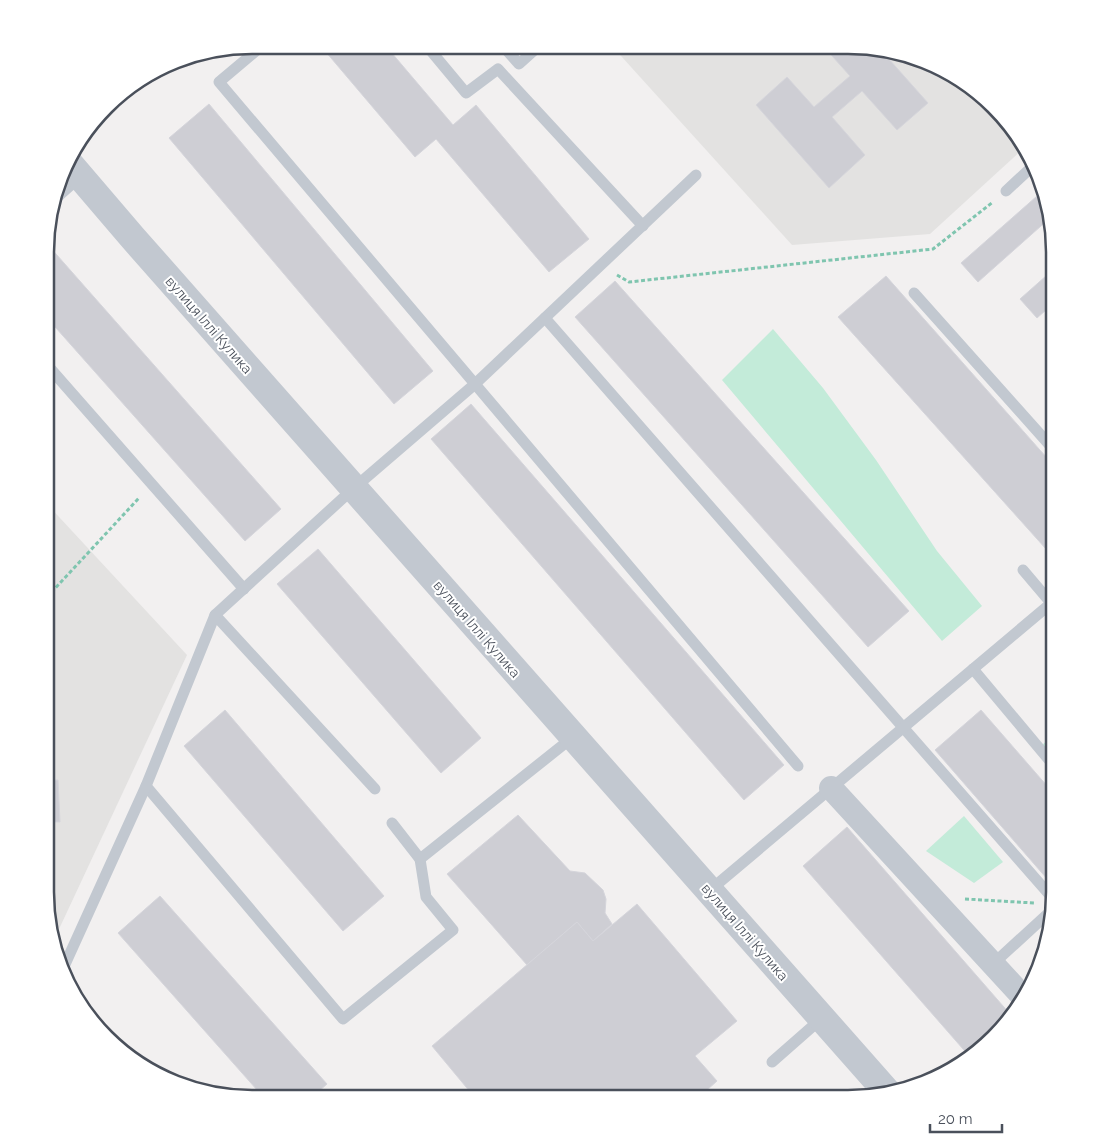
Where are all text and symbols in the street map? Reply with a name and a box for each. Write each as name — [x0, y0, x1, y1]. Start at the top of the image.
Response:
street label: вулиця Іллі Кулика — [162, 273, 256, 377]
street label: вулиця Іллі Кулика — [430, 577, 524, 681]
street label: вулиця Іллі Кулика — [698, 880, 792, 984]
scale bar — [930, 1102, 1002, 1134]
text: 20 m — [938, 1110, 973, 1128]

